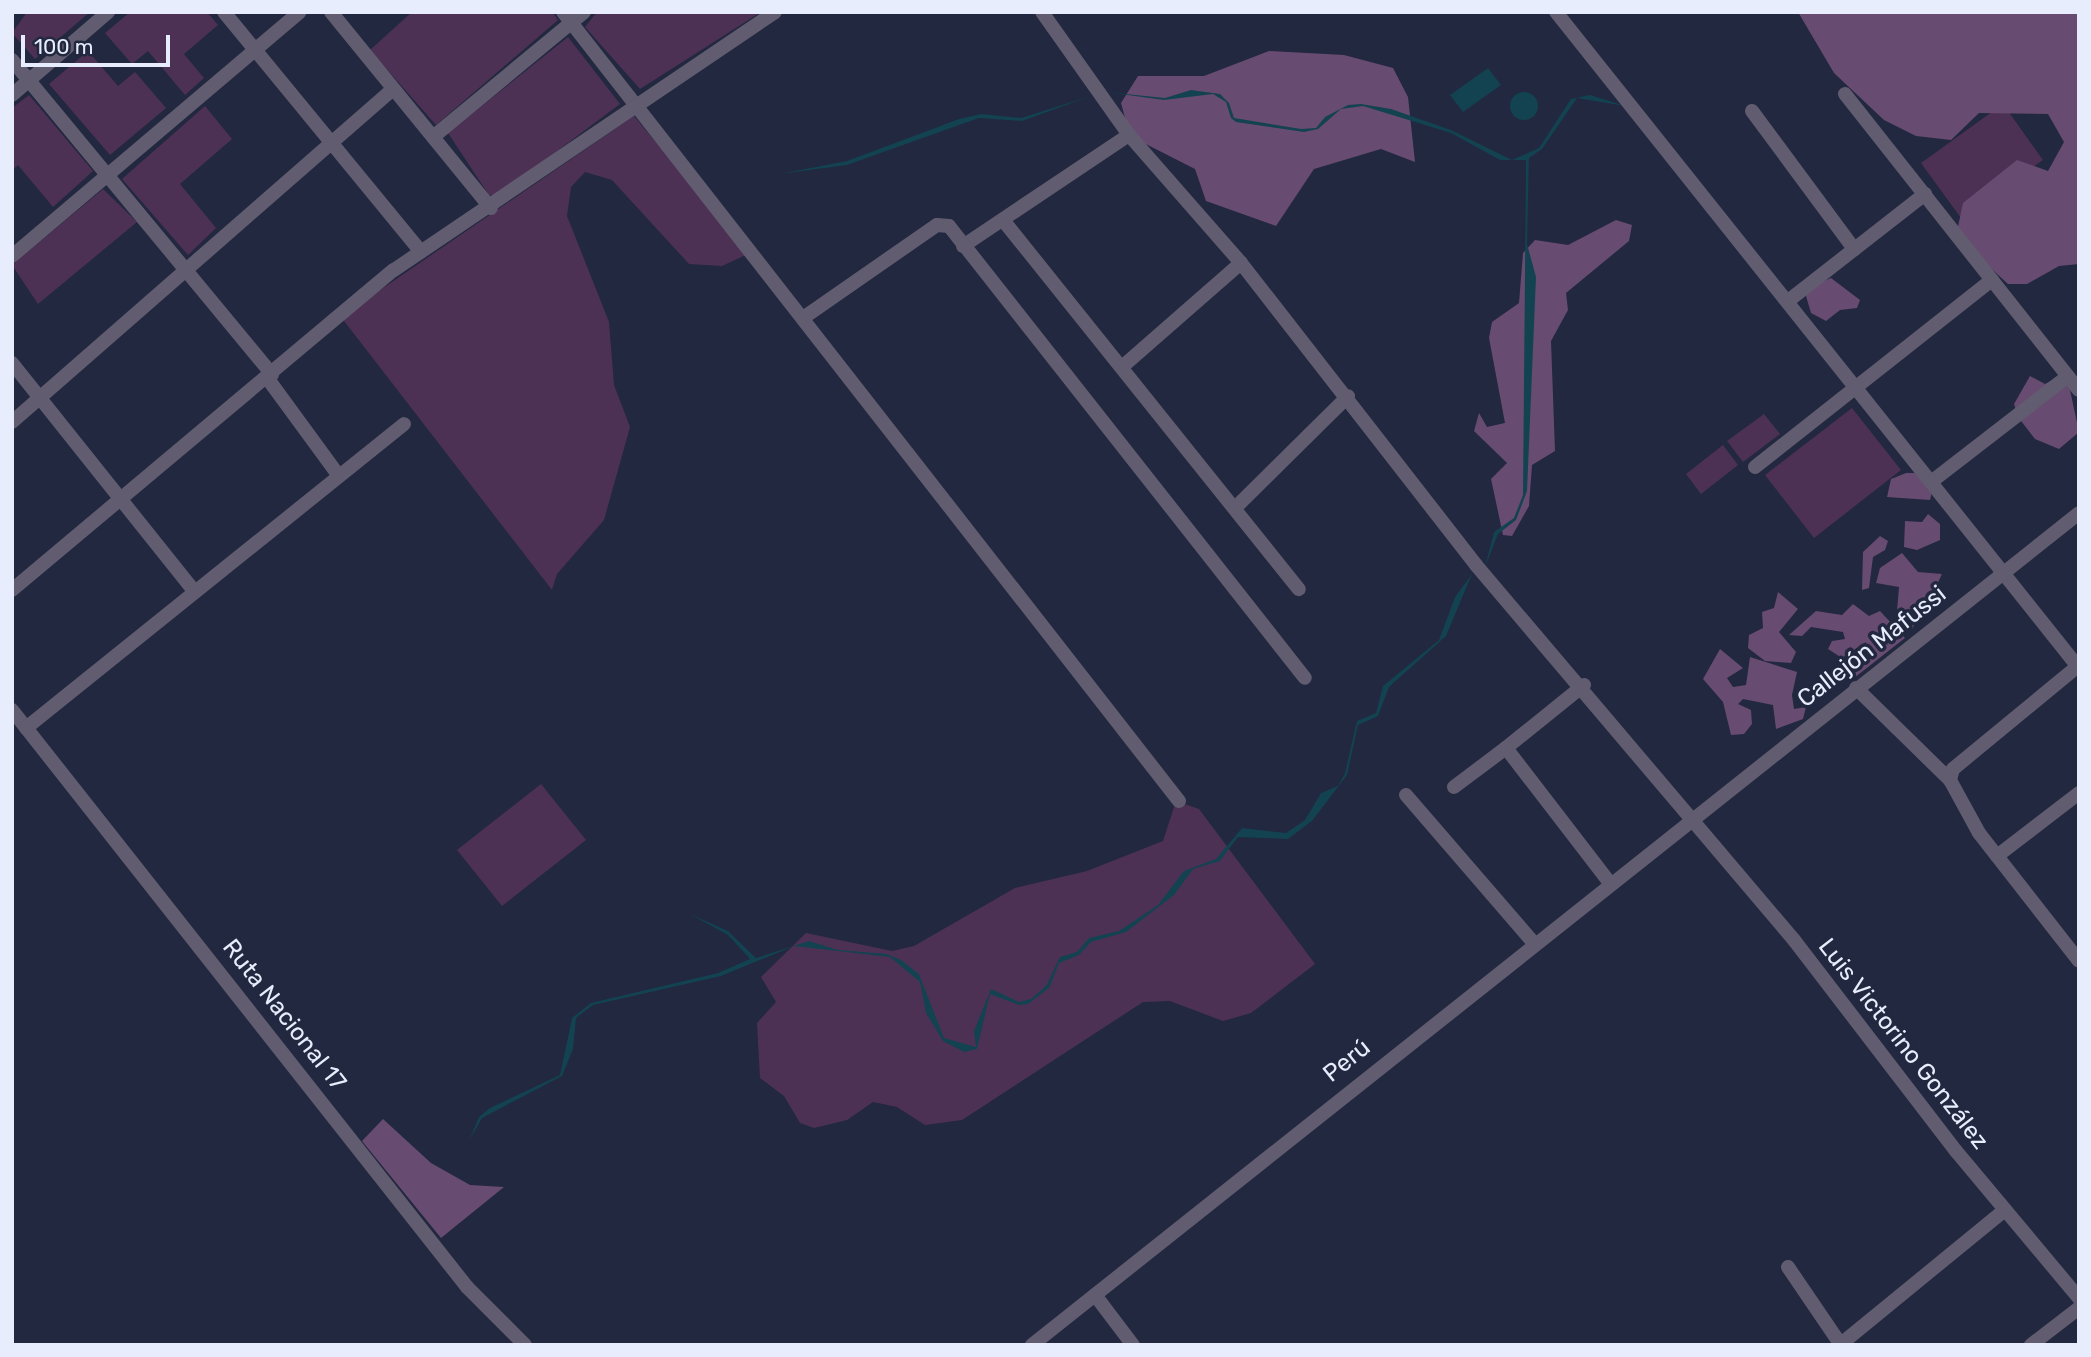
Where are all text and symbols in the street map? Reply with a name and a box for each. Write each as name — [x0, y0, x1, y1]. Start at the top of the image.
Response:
scale bar — [24, 21, 173, 65]
text: 100 m — [34, 34, 93, 59]
street label: Callejón Mafussi — [1792, 580, 1952, 714]
street label: Luis Victorino González — [1812, 933, 1994, 1155]
street label: Ruta Nacional 17 — [216, 934, 352, 1096]
street label: Perú — [1318, 1033, 1376, 1089]

